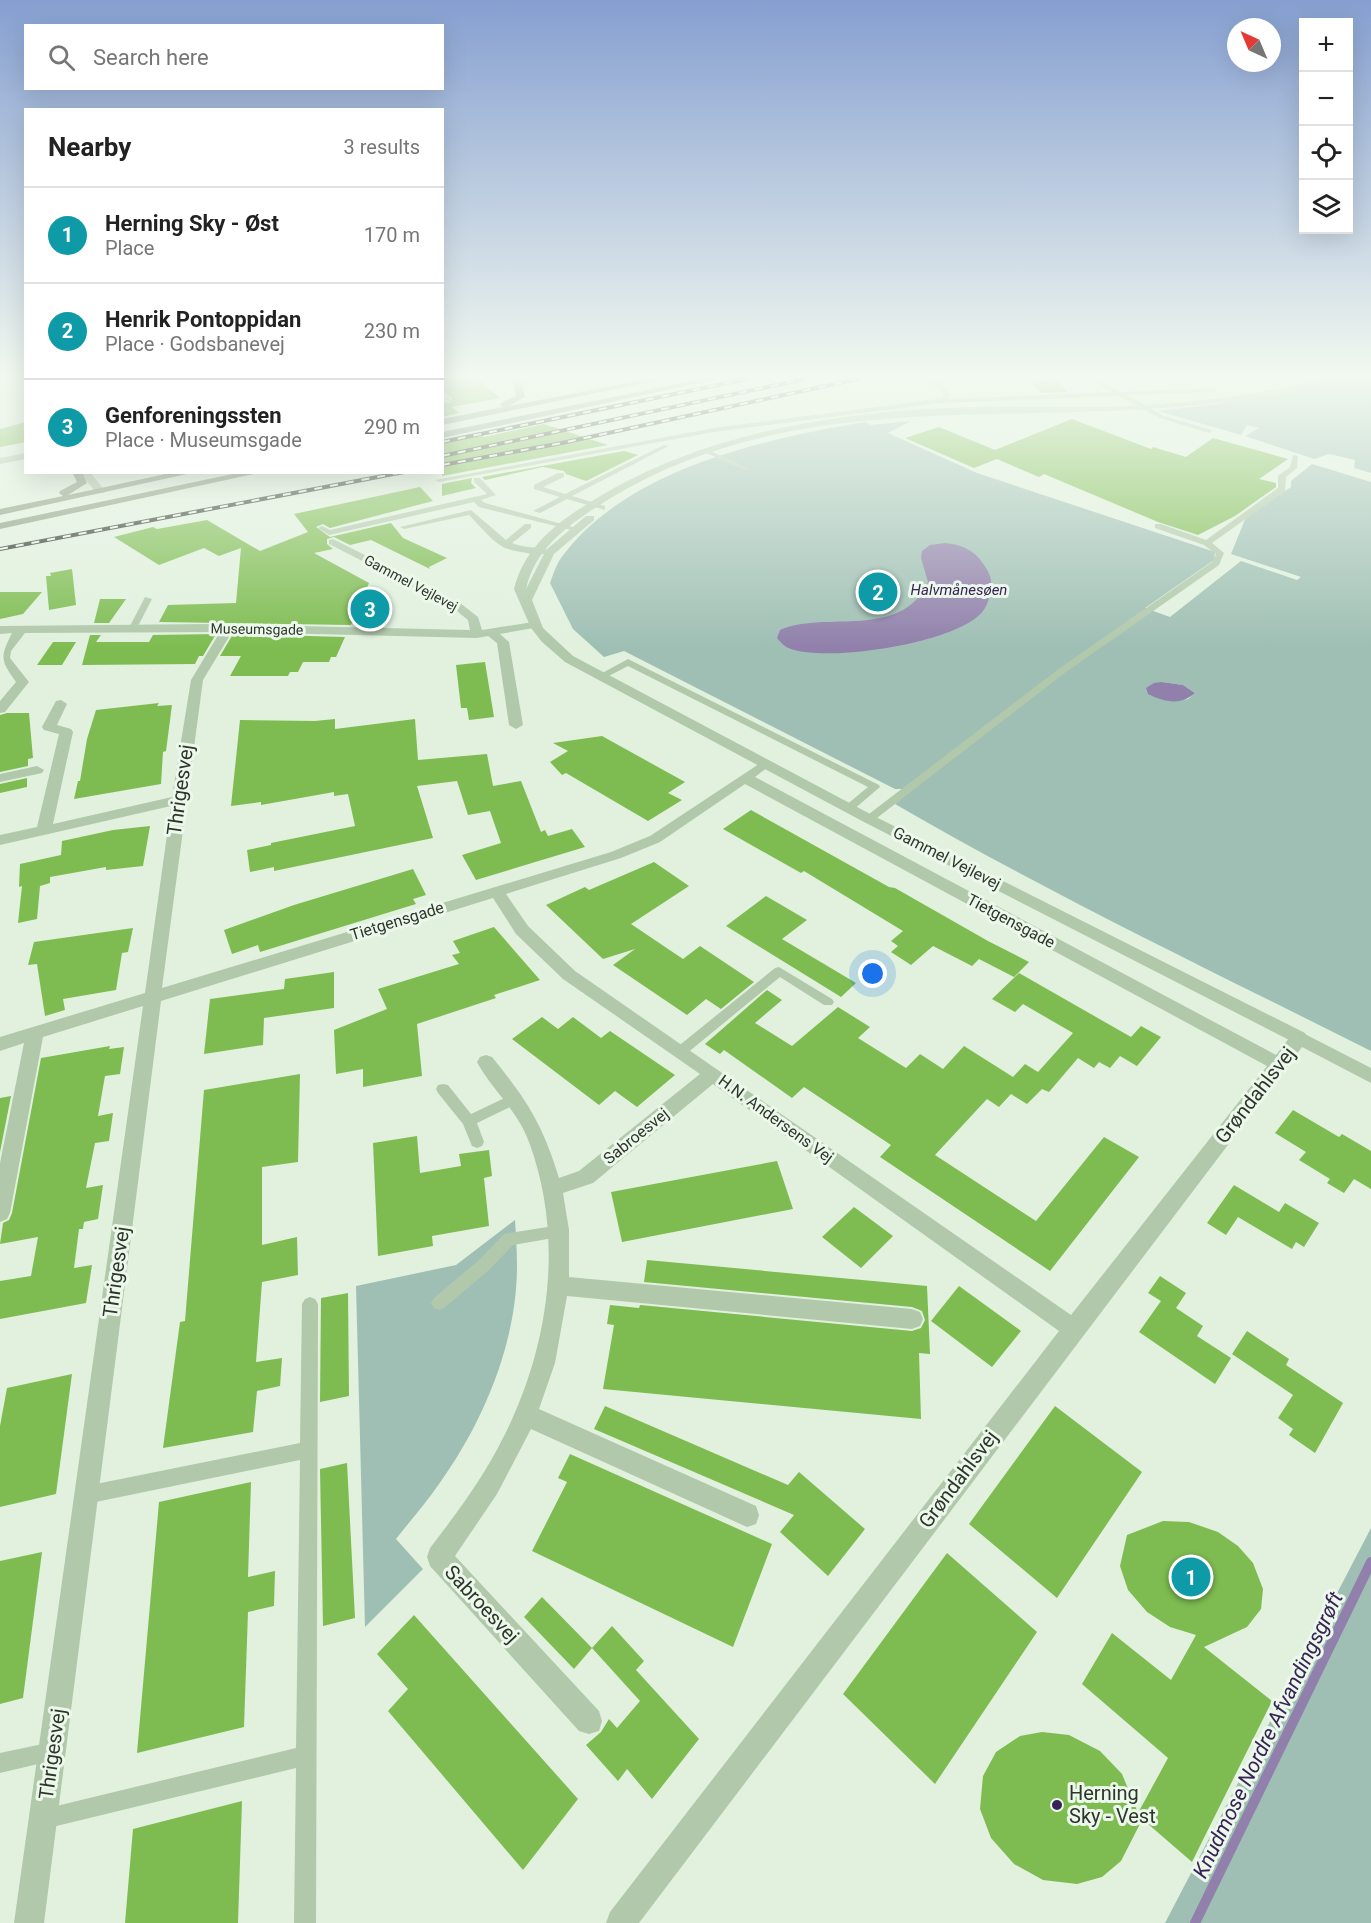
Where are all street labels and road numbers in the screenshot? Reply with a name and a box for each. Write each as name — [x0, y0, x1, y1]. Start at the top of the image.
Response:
street label: Gammel Vejlevej — [362, 552, 460, 614]
street label: Museumsgade — [211, 620, 303, 638]
street label: Thrigesvej — [162, 743, 198, 837]
street label: Gammel Vejlevej — [890, 823, 1004, 893]
street label: Tietgensgade — [964, 890, 1058, 952]
street label: Tietgensgade — [348, 898, 446, 944]
street label: Grøndahlsvej — [1210, 1042, 1300, 1148]
street label: H.N. Andersens Vej — [715, 1071, 837, 1167]
street label: Sabroesvej — [600, 1104, 672, 1168]
street label: Thrigesvej — [98, 1225, 134, 1319]
street label: Grøndahlsvej — [913, 1425, 1003, 1533]
street label: Sabroesvej — [440, 1560, 524, 1648]
street label: Thrigesvej — [34, 1707, 70, 1801]

